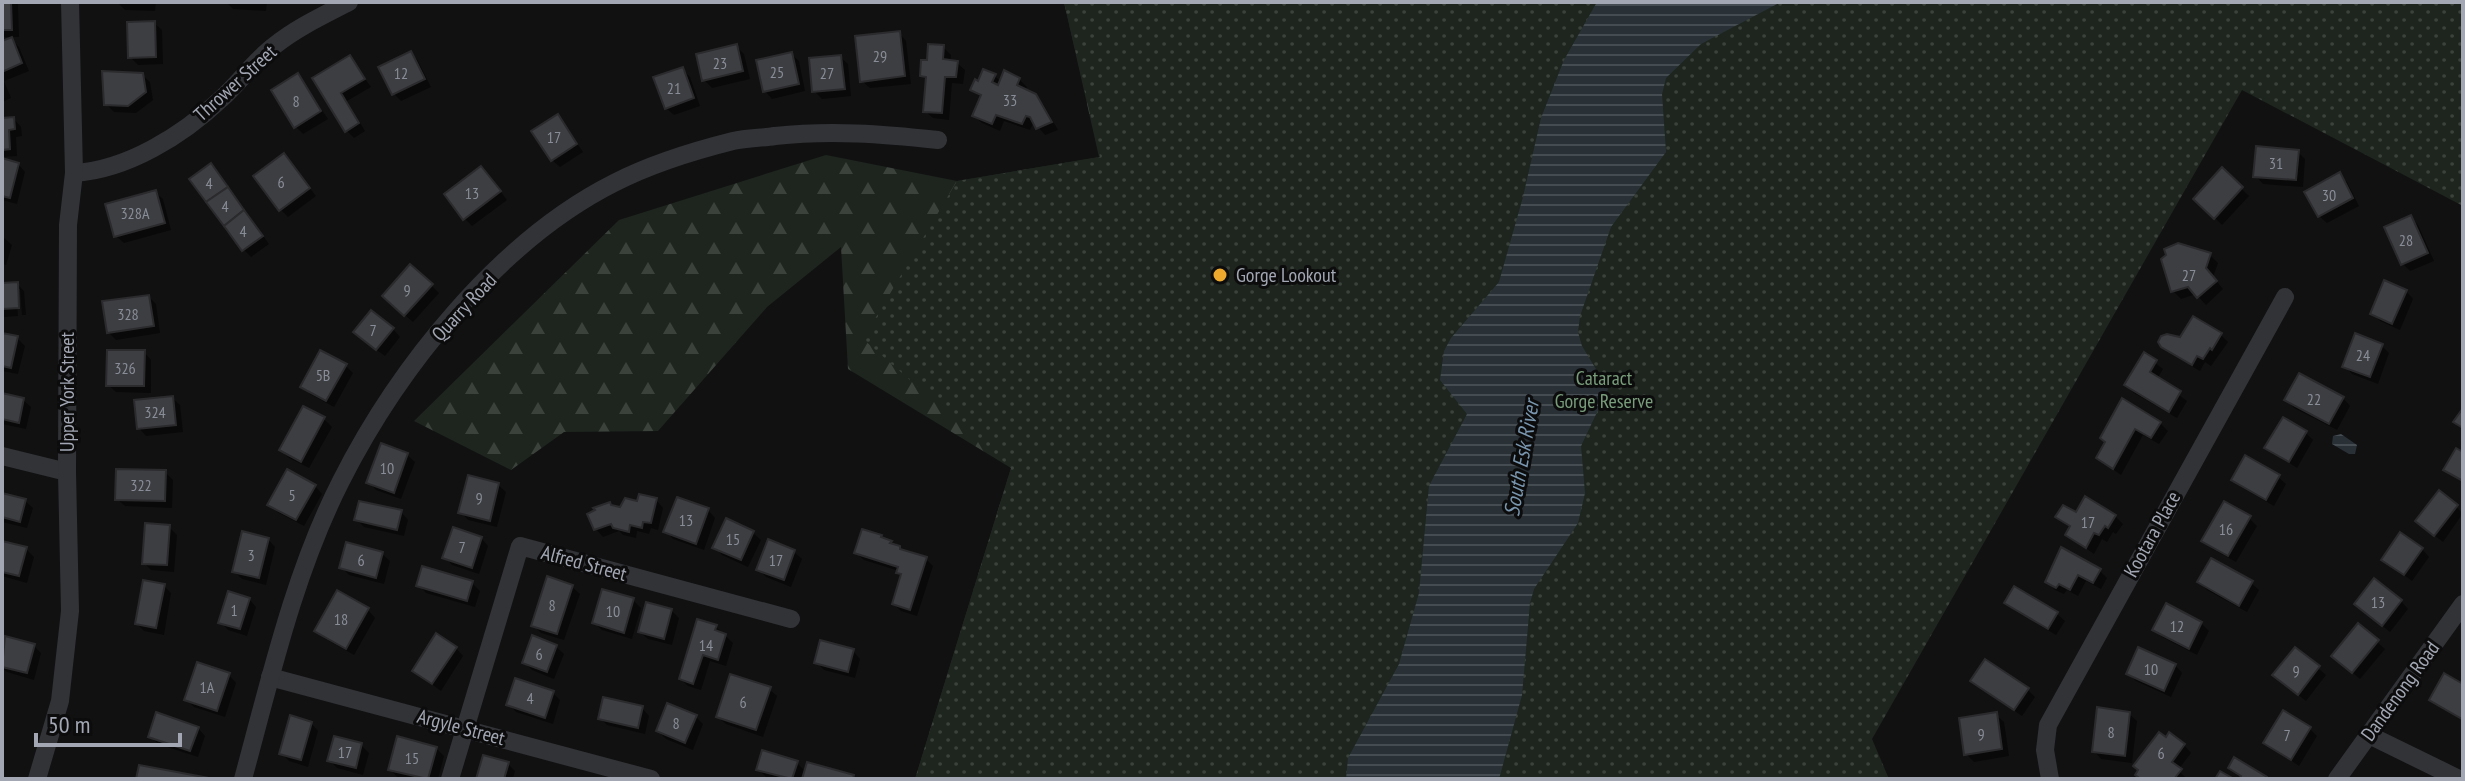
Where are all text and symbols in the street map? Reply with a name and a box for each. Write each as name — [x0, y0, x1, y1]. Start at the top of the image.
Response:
street label: Thrower Street — [188, 39, 282, 127]
house number: 29 — [873, 46, 887, 66]
house number: 23 — [713, 53, 727, 73]
house number: 25 — [770, 62, 784, 82]
house number: 12 — [394, 63, 408, 83]
house number: 27 — [820, 63, 834, 83]
house number: 21 — [667, 78, 681, 98]
house number: 33 — [1003, 90, 1017, 110]
house number: 8 — [292, 91, 300, 111]
house number: 17 — [547, 127, 561, 147]
house number: 31 — [2269, 153, 2283, 173]
house number: 6 — [277, 172, 285, 192]
house number: 4 — [205, 173, 213, 193]
house number: 13 — [465, 183, 479, 203]
house number: 30 — [2322, 185, 2336, 205]
house number: 4 — [221, 196, 229, 216]
house number: 328A — [120, 203, 150, 223]
house number: 4 — [239, 221, 247, 241]
house number: 28 — [2399, 230, 2413, 250]
place label: Gorge Lookout — [1236, 262, 1337, 288]
house number: 27 — [2182, 265, 2196, 285]
marker: Gorge Lookout — [1211, 266, 1229, 284]
street label: Quarry Road — [426, 267, 502, 347]
house number: 9 — [403, 280, 411, 300]
house number: 328 — [117, 304, 139, 324]
house number: 7 — [369, 320, 377, 340]
street label: Upper York Street — [54, 331, 80, 452]
house number: 24 — [2356, 345, 2370, 365]
house number: 326 — [114, 358, 136, 378]
house number: 5B — [316, 365, 330, 385]
park label: Cataract Gorge Reserve — [1555, 365, 1653, 414]
house number: 22 — [2307, 389, 2321, 409]
water label: South Esk River — [1497, 395, 1545, 518]
house number: 324 — [144, 402, 166, 422]
house number: 10 — [380, 458, 394, 478]
house number: 322 — [130, 475, 152, 495]
house number: 5 — [288, 485, 296, 505]
street label: Kootara Place — [2118, 486, 2186, 582]
house number: 9 — [475, 488, 483, 508]
house number: 13 — [679, 510, 693, 530]
house number: 17 — [2081, 512, 2095, 532]
house number: 16 — [2219, 519, 2233, 539]
house number: 15 — [726, 529, 740, 549]
house number: 7 — [458, 537, 466, 557]
street label: Alfred Street — [538, 539, 630, 587]
house number: 3 — [247, 545, 255, 565]
house number: 6 — [357, 550, 365, 570]
house number: 17 — [769, 550, 783, 570]
house number: 13 — [2371, 592, 2385, 612]
house number: 8 — [548, 595, 556, 615]
house number: 1 — [230, 600, 238, 620]
house number: 10 — [606, 601, 620, 621]
house number: 18 — [334, 609, 348, 629]
house number: 12 — [2170, 616, 2184, 636]
house number: 14 — [699, 635, 713, 655]
street label: Dandenong Road — [2355, 636, 2445, 746]
house number: 6 — [535, 644, 543, 664]
house number: 10 — [2144, 659, 2158, 679]
house number: 9 — [2292, 661, 2300, 681]
house number: 1A — [200, 677, 215, 697]
house number: 4 — [526, 688, 534, 708]
house number: 6 — [739, 692, 747, 712]
scale bar — [36, 697, 180, 747]
street label: Argyle Street — [414, 703, 508, 751]
text: 50 m — [48, 709, 90, 740]
house number: 8 — [672, 713, 680, 733]
house number: 8 — [2107, 722, 2115, 742]
house number: 9 — [1977, 724, 1985, 744]
house number: 7 — [2283, 725, 2291, 745]
house number: 17 — [338, 742, 352, 762]
house number: 6 — [2157, 743, 2165, 763]
house number: 15 — [405, 748, 419, 768]

